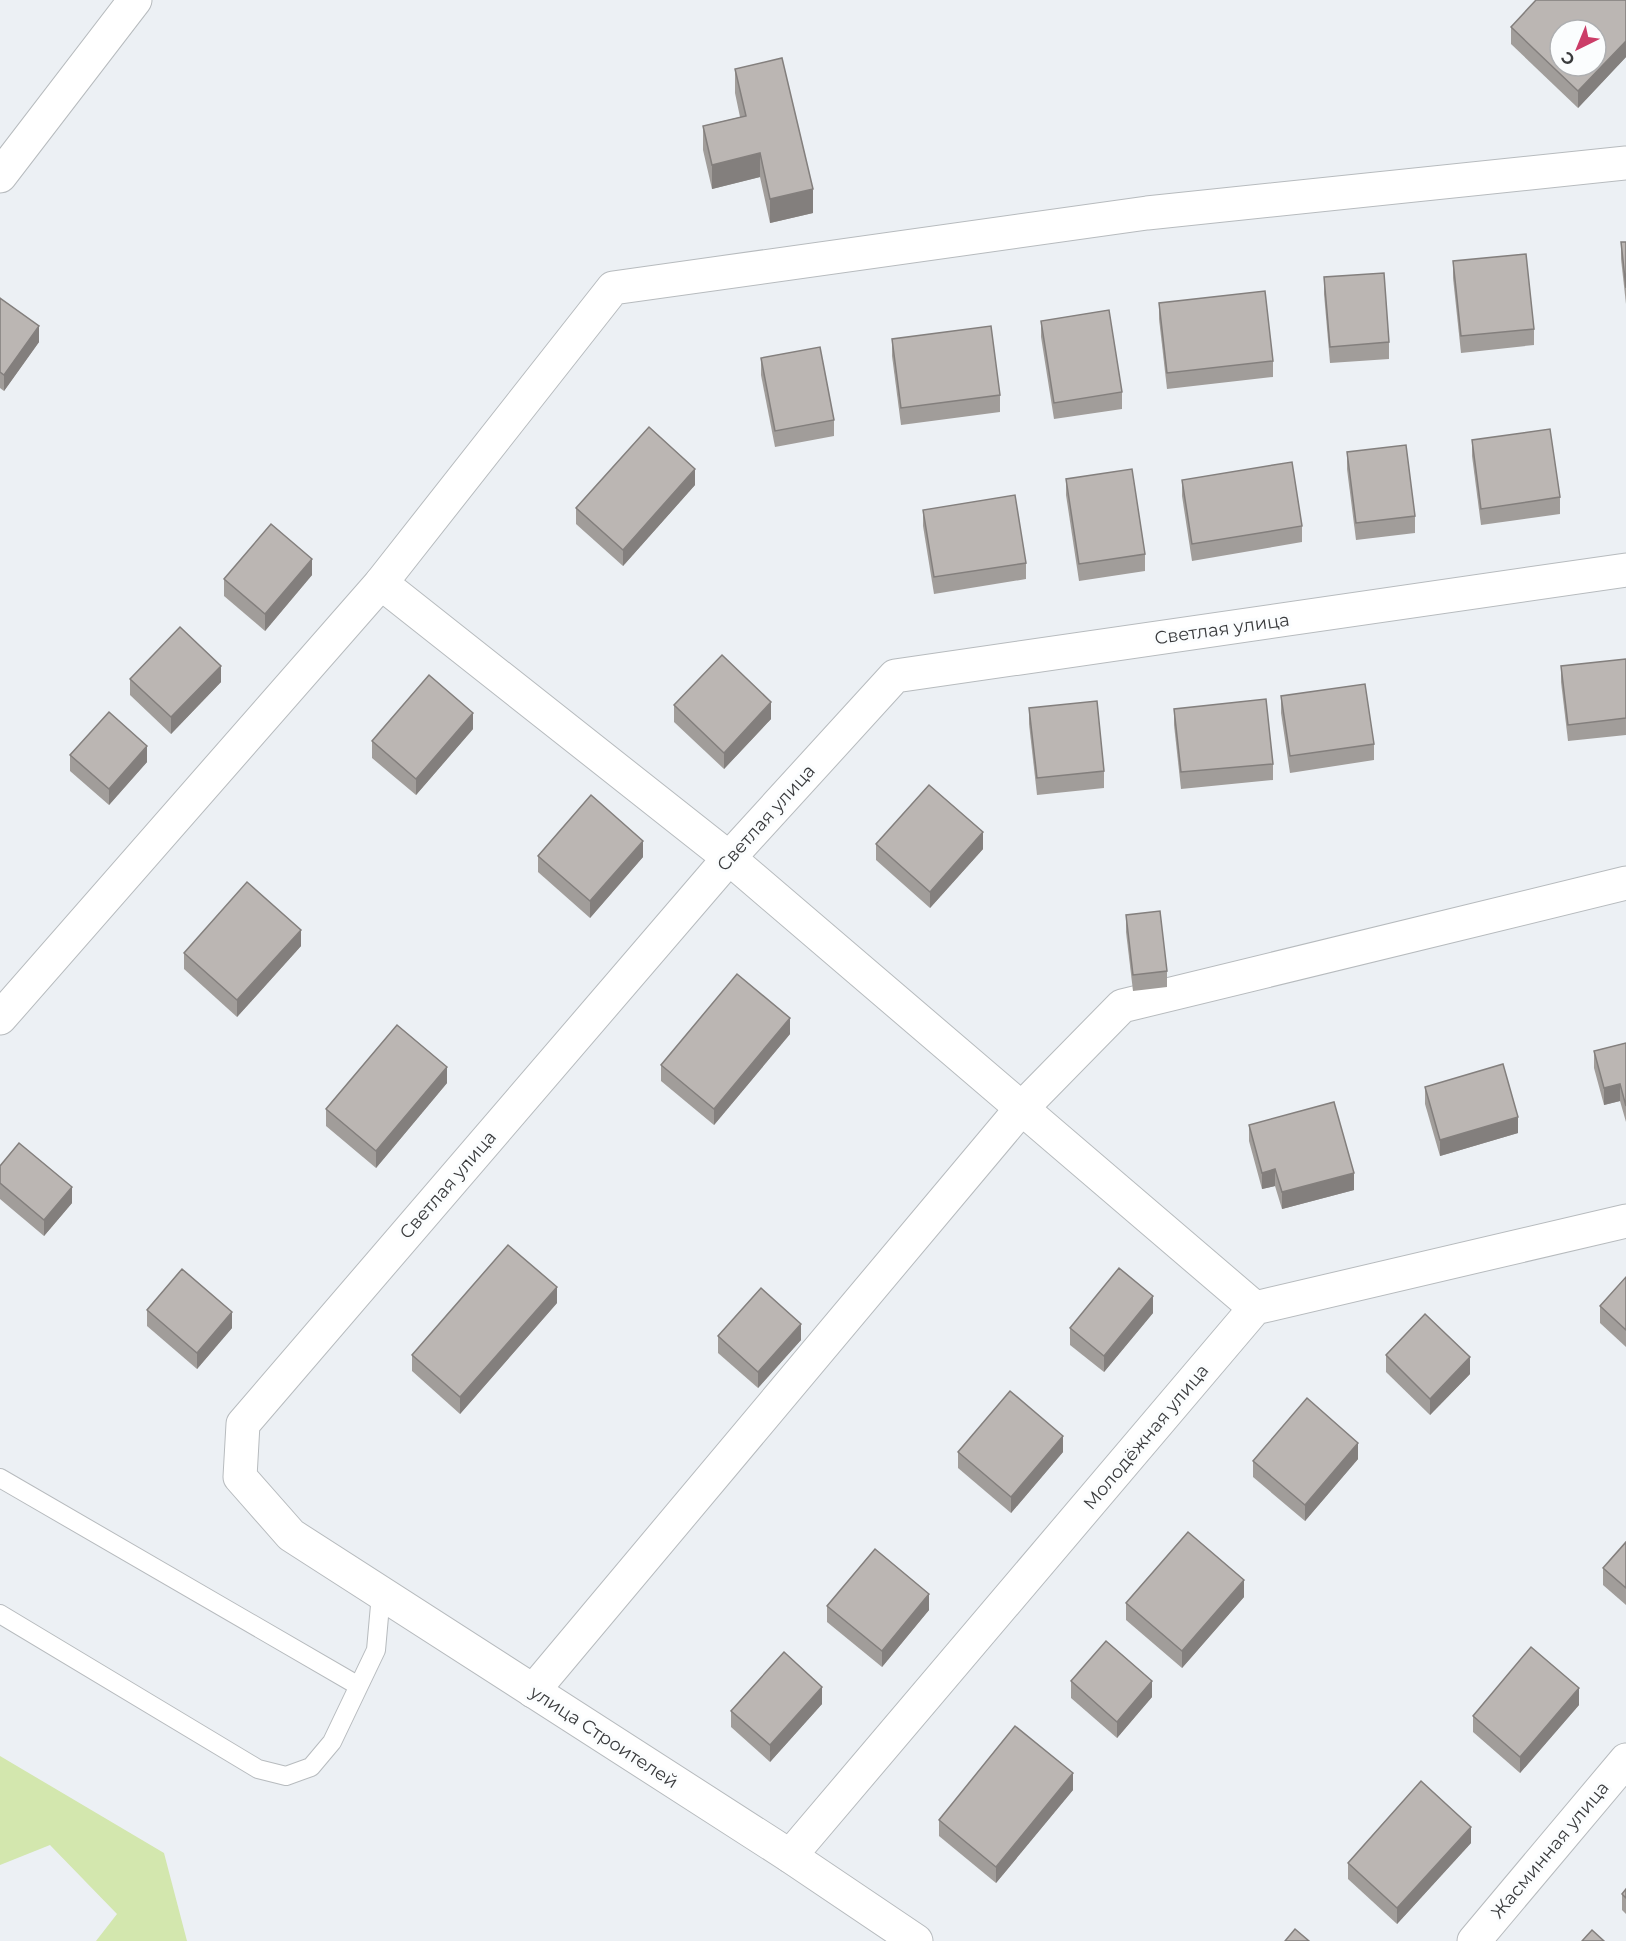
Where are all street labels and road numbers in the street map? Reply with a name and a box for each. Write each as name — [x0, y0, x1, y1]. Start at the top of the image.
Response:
street label: Светлая улица — [1153, 609, 1291, 649]
street label: Светлая улица — [712, 760, 820, 876]
street label: Светлая улица — [395, 1126, 501, 1244]
street label: Молодёжная улица — [1079, 1360, 1213, 1514]
street label: улица Строителей — [525, 1680, 682, 1793]
street label: Жасминная улица — [1486, 1777, 1614, 1923]

